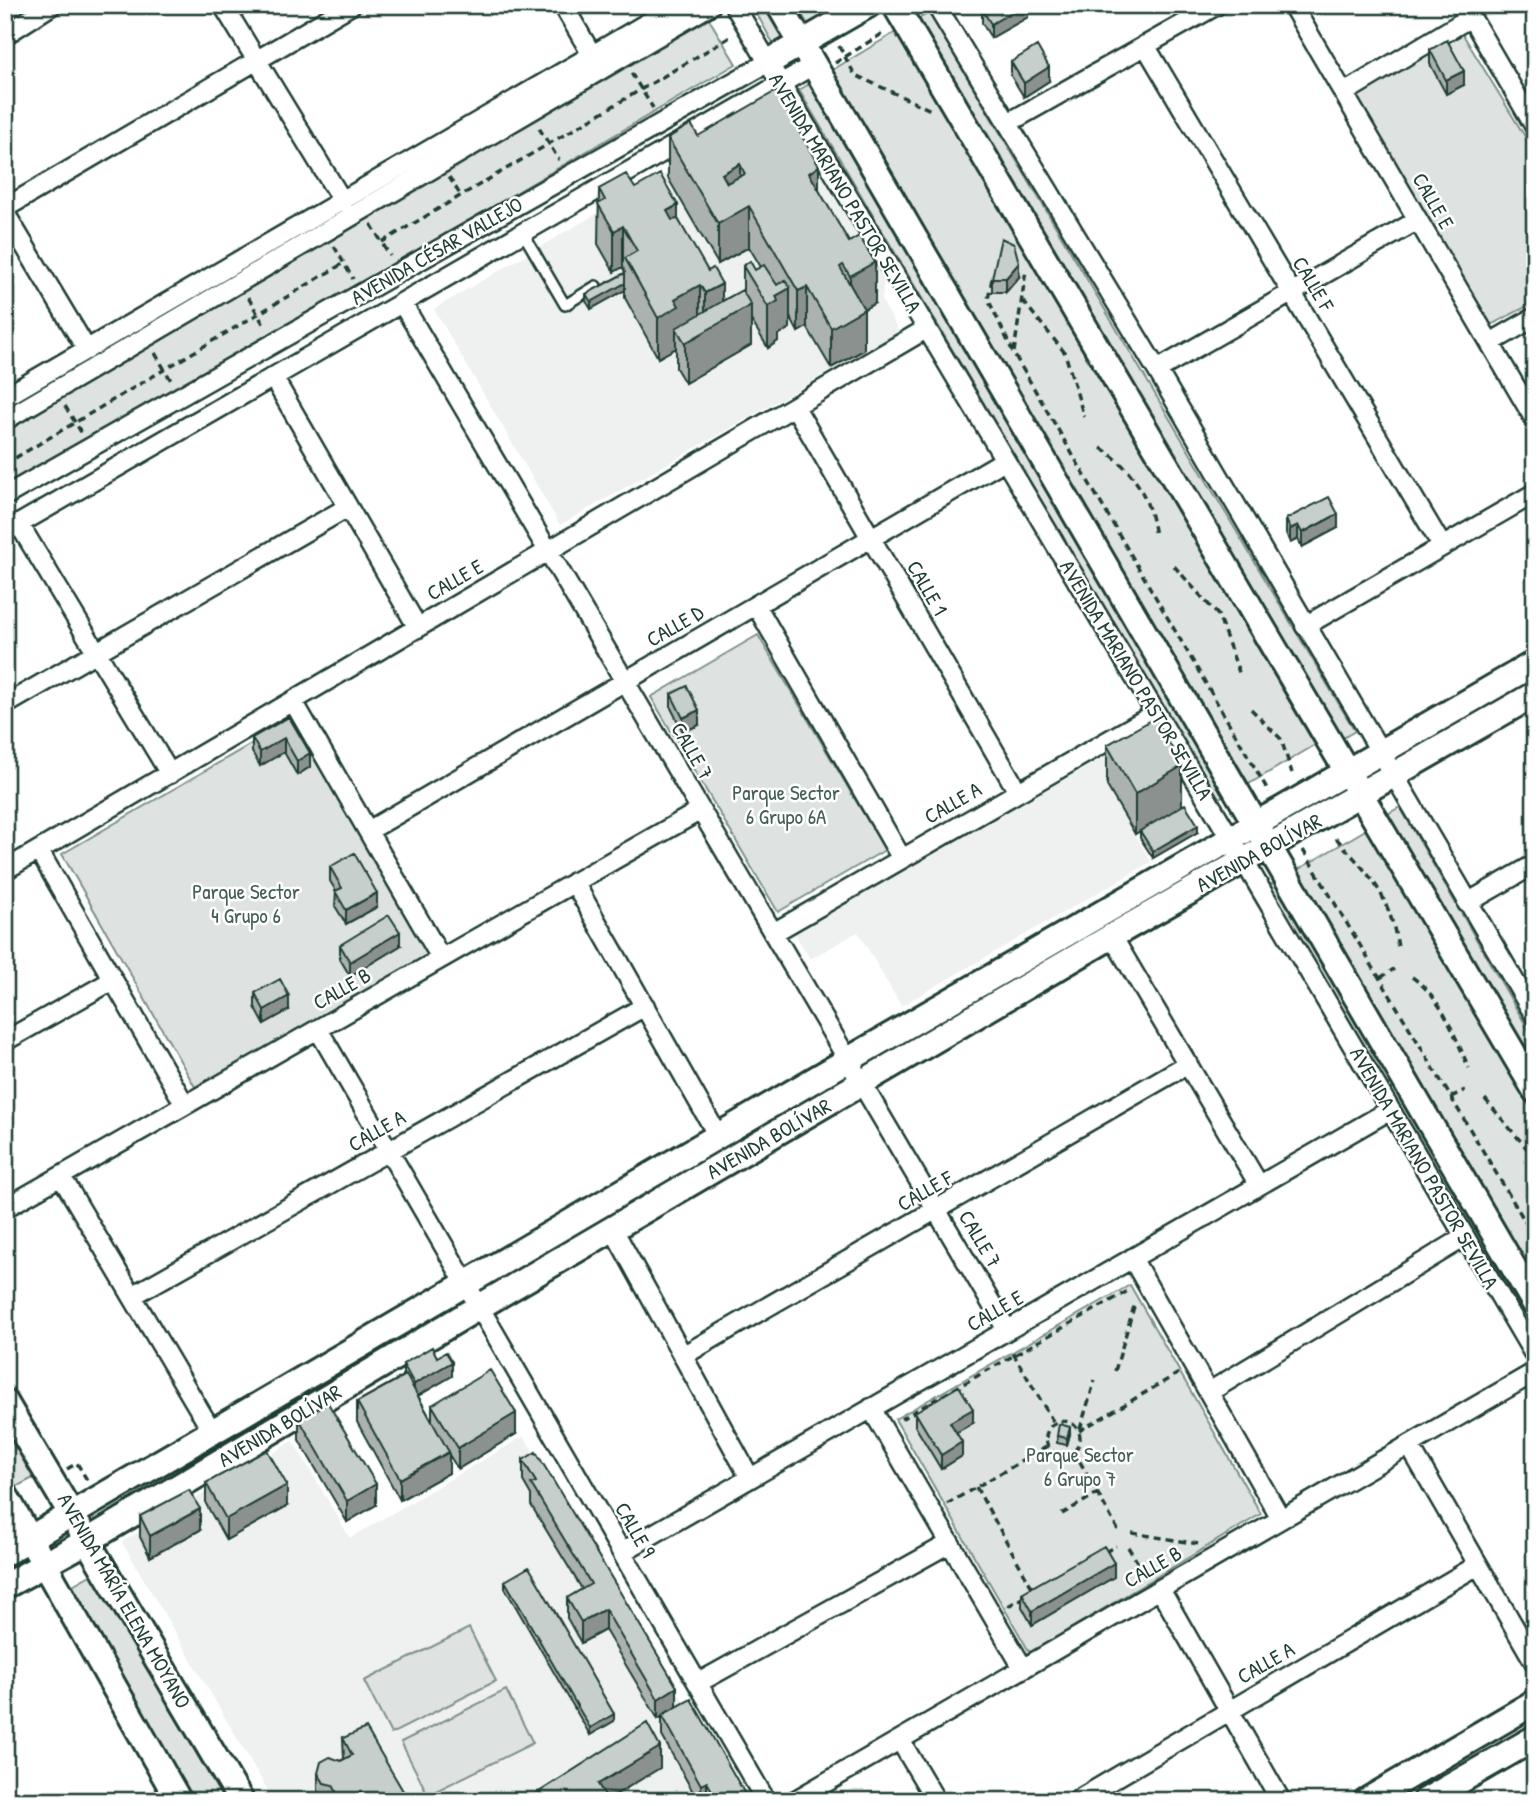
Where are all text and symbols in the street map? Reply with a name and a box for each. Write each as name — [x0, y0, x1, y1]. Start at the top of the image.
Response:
street label: AVENIDA MARIANO PASTOR SEVILLA — [762, 67, 929, 318]
street label: CALLE E — [1406, 167, 1461, 234]
street label: AVENIDA CÉSAR VALLEJO — [346, 190, 528, 312]
street label: CALLE F — [1286, 251, 1342, 318]
street label: CALLE E — [421, 552, 488, 607]
street label: AVENIDA MARIANO PASTOR SEVILLA — [1053, 554, 1220, 805]
street label: CALLE 1 — [900, 555, 955, 621]
street label: CALLE D — [641, 598, 709, 653]
street label: CALLE 7 — [664, 717, 720, 785]
street label: CALLE A — [919, 775, 987, 831]
park label: Parque Sector 6 Grupo 6A — [732, 778, 840, 831]
street label: AVENIDA BOLÍVAR — [1191, 806, 1327, 899]
park label: Parque Sector 4 Grupo 6 — [192, 877, 300, 930]
street label: CALLE B — [308, 960, 376, 1017]
street label: AVENIDA MARIANO PASTOR SEVILLA — [1343, 1041, 1506, 1294]
street label: AVENIDA BOLÍVAR — [701, 1091, 836, 1186]
street label: CALLE A — [343, 1103, 411, 1159]
street label: CALLE F — [892, 1163, 959, 1218]
street label: CALLE 7 — [952, 1205, 1009, 1273]
street label: CALLE E — [961, 1283, 1028, 1338]
street label: AVENIDA BOLÍVAR — [213, 1377, 347, 1474]
park label: Parque Sector 6 Grupo 7 — [1026, 1440, 1134, 1493]
street label: AVENIDA MARÍA ELENA MOYANO — [51, 1488, 198, 1714]
street label: CALLE 9 — [608, 1497, 663, 1563]
street label: CALLE B — [1119, 1538, 1187, 1595]
street label: CALLE A — [1232, 1635, 1300, 1691]

